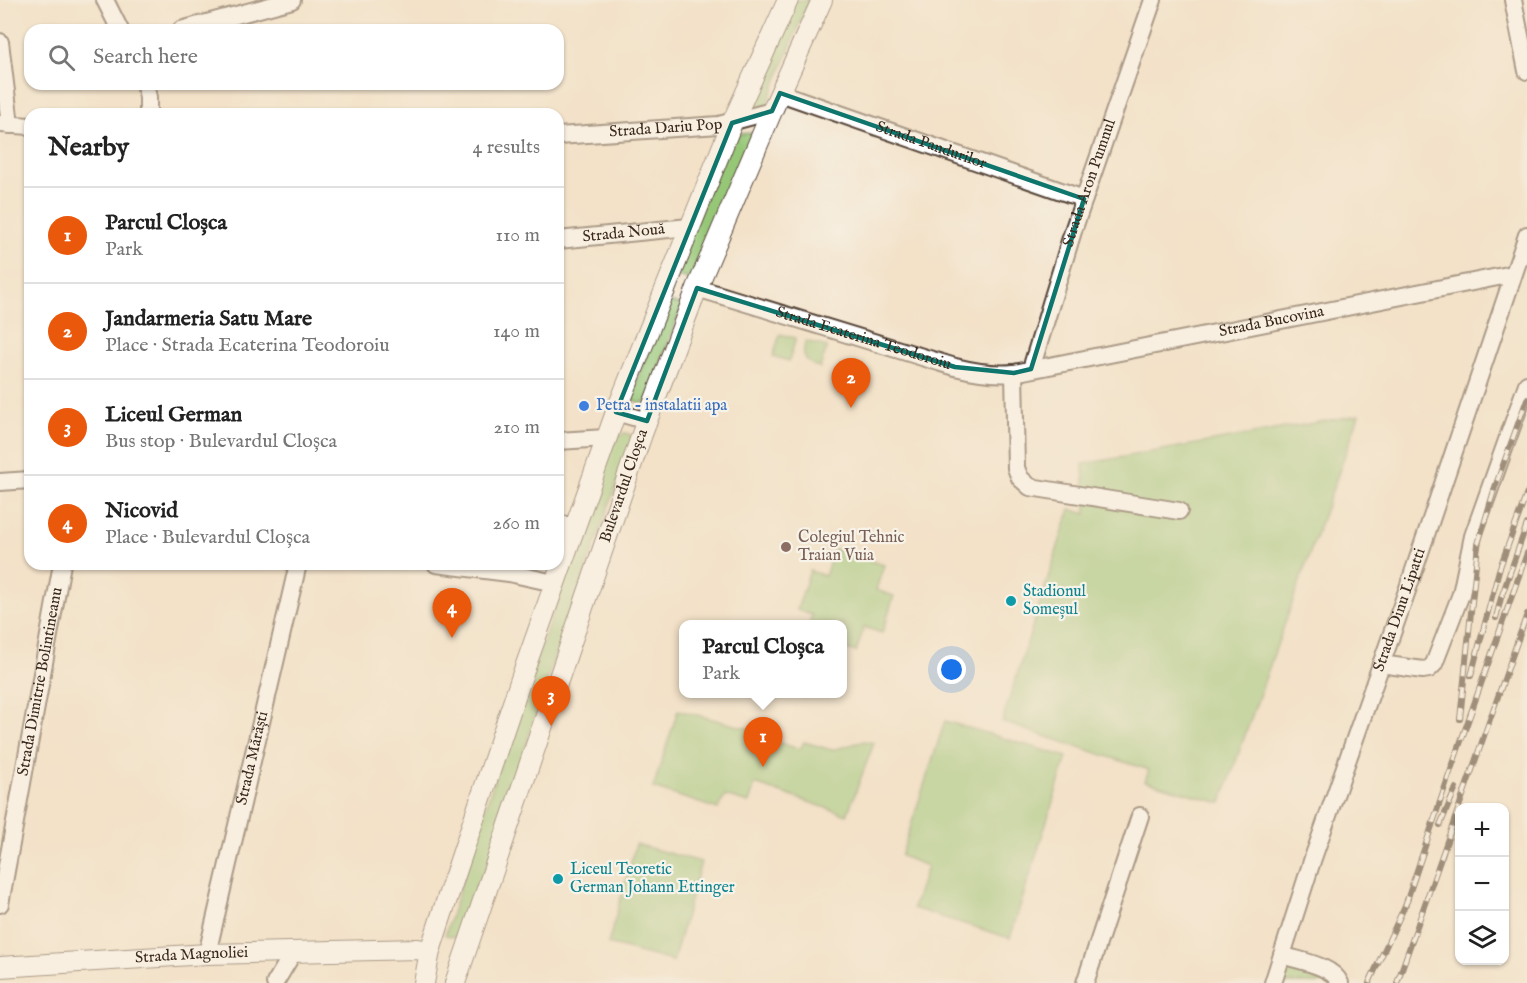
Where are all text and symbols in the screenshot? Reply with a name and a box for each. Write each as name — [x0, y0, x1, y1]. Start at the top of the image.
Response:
search box — [24, 24, 564, 90]
icon: search — [45, 41, 78, 74]
text: Search here — [93, 43, 198, 71]
street label: Strada Dariu Pop — [609, 115, 723, 142]
street label: Strada Aron Pumnul — [1059, 116, 1121, 249]
street label: Strada Pandurilor — [873, 117, 989, 174]
text: Nearby — [48, 131, 129, 164]
text: 4 results — [473, 135, 540, 160]
text: Parcul Cloșca — [105, 209, 227, 237]
street label: Strada Nouă — [582, 219, 666, 248]
text: 1 — [64, 223, 71, 248]
text: 110 m — [496, 223, 540, 248]
text: Park — [105, 237, 143, 262]
street label: Strada Bucovina — [1217, 302, 1326, 342]
street label: Strada Ecaterina Teodoroiu — [773, 303, 954, 375]
text: Jandarmeria Satu Mare — [105, 305, 312, 333]
text: 2 — [63, 319, 72, 344]
text: 140 m — [493, 319, 540, 344]
text: Place · Strada Ecaterina Teodoroiu — [105, 333, 390, 358]
pin: 2 — [832, 358, 870, 408]
place label: Petra - instalatii apa — [596, 396, 727, 416]
marker: Petra - instalatii apa — [577, 399, 591, 413]
text: Liceul German — [105, 401, 242, 429]
text: 3 — [64, 415, 71, 440]
text: 210 m — [494, 415, 540, 440]
street label: Bulevardul Cloșca — [596, 426, 653, 546]
text: Bus stop · Bulevardul Cloșca — [105, 429, 337, 454]
text: Nicovid — [105, 497, 178, 525]
text: 4 — [63, 511, 72, 536]
text: 260 m — [493, 511, 540, 536]
text: Place · Bulevardul Cloșca — [105, 525, 310, 550]
place label: Colegiul Tehnic Traian Vuia — [798, 528, 905, 566]
marker: Colegiul Tehnic Traian Vuia — [779, 540, 793, 554]
street label: Strada Dinu Lipatti — [1369, 546, 1431, 674]
place label: Stadionul Someșul — [1023, 582, 1087, 620]
street label: Strada Dimitrie Bolintineanu — [14, 586, 68, 778]
pin: 4 — [432, 588, 472, 638]
marker: Stadionul Someșul — [1004, 594, 1018, 608]
popup — [679, 620, 847, 698]
text: Parcul Cloșca — [702, 633, 824, 661]
your location — [937, 655, 966, 684]
text: Park — [702, 661, 740, 686]
pin: 3 — [532, 676, 570, 726]
street label: Strada Mărăști — [232, 709, 273, 807]
pin: 1 — [744, 718, 783, 767]
map controls — [1455, 803, 1509, 965]
button: + — [1455, 803, 1509, 857]
button: − — [1455, 857, 1509, 911]
place label: Liceul Teoretic German Johann Ettinger — [570, 860, 735, 898]
marker: Liceul Teoretic German Johann Ettinger — [551, 872, 565, 886]
button: layers — [1455, 911, 1509, 965]
street label: Strada Magnoliei — [134, 943, 249, 969]

